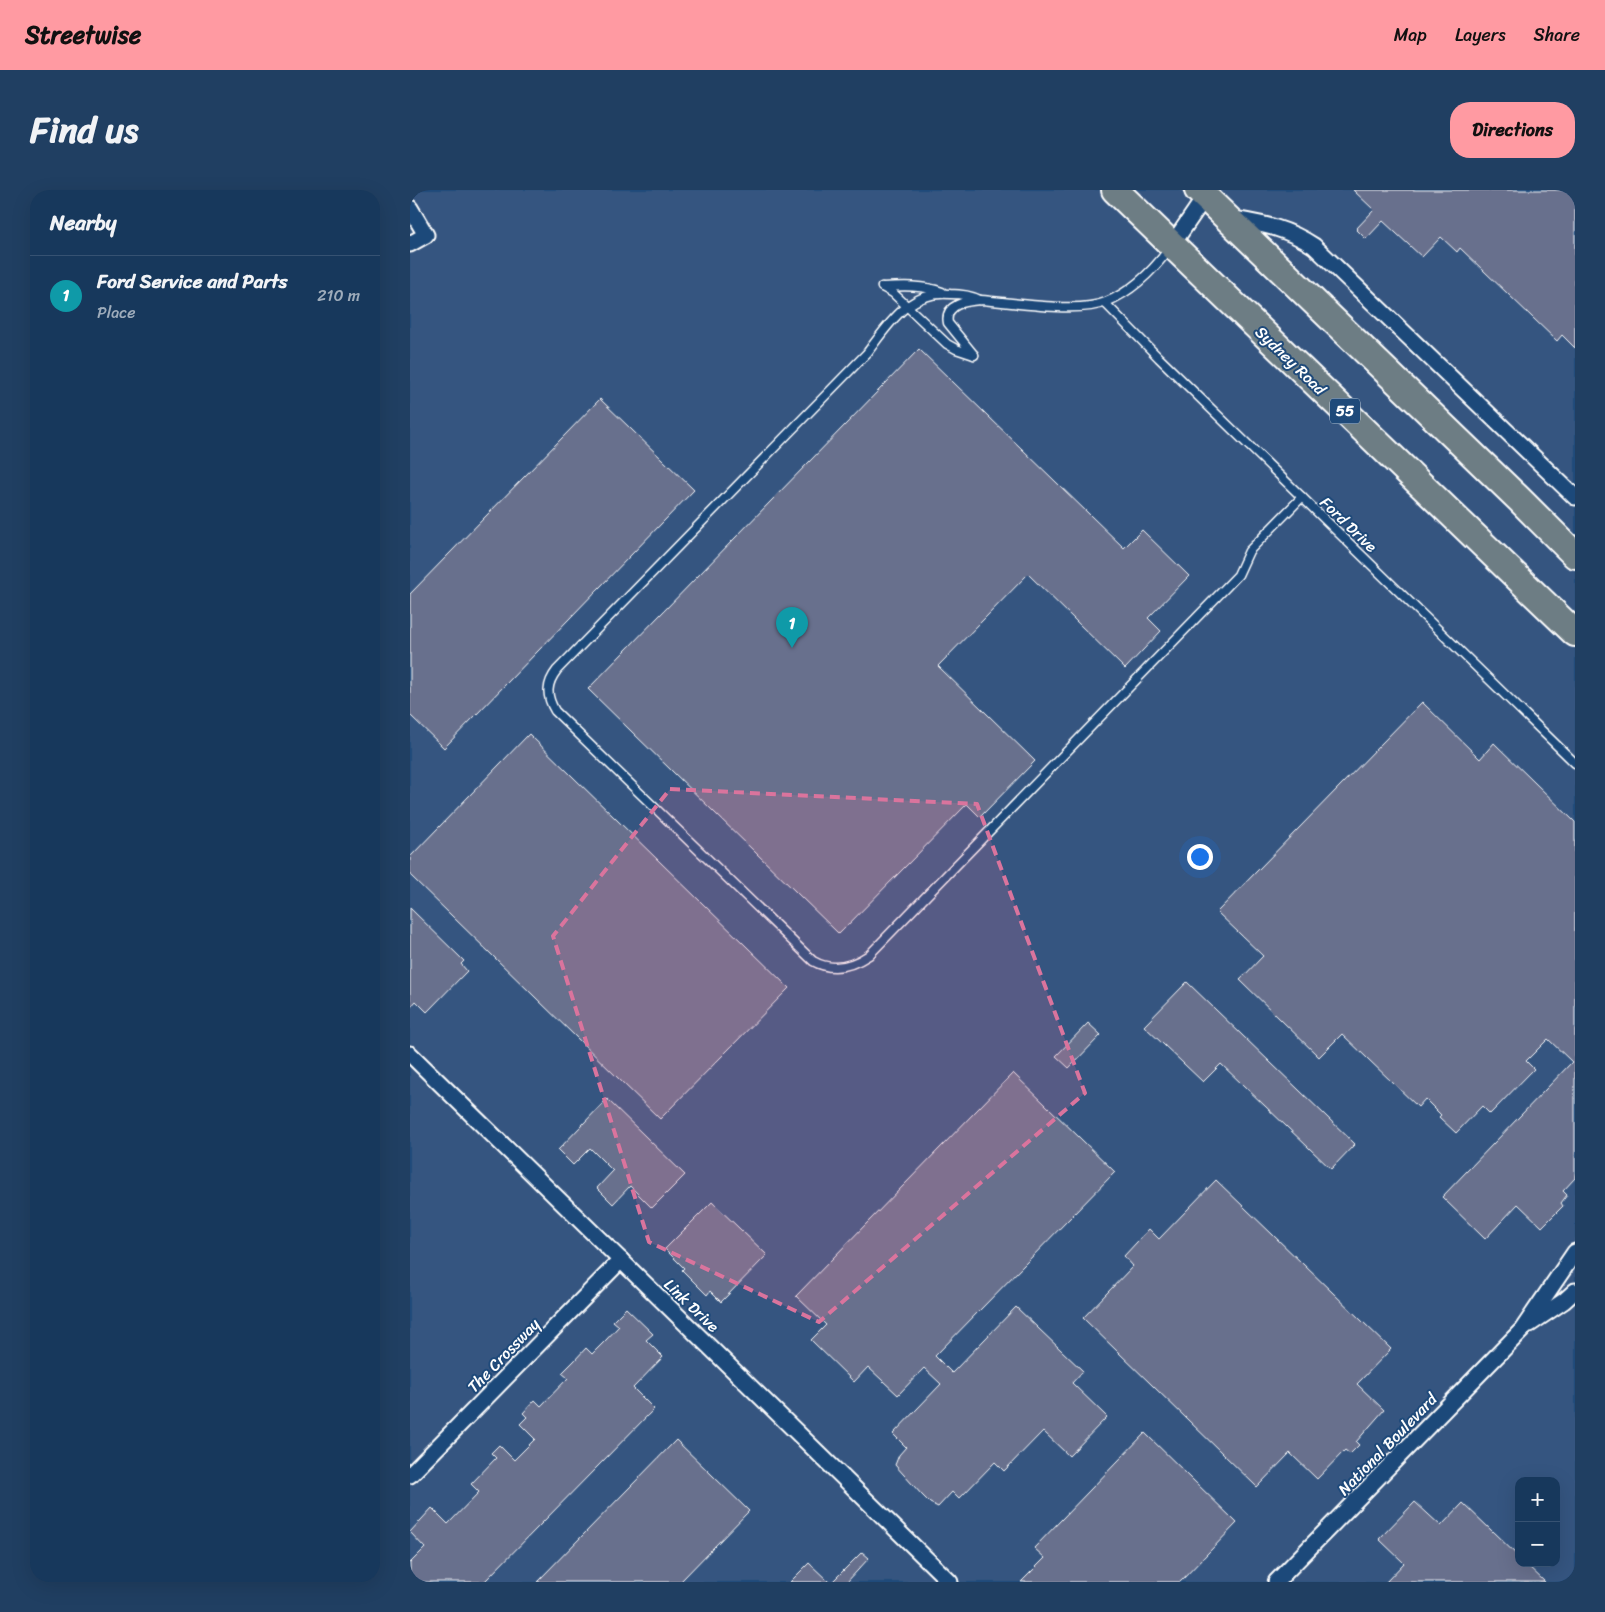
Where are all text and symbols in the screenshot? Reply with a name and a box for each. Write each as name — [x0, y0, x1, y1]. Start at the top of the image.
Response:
text: Streetwise — [25, 14, 141, 56]
text: Map — [1394, 19, 1427, 51]
text: Layers — [1455, 19, 1506, 51]
text: Share — [1534, 19, 1580, 51]
text: Find us — [30, 99, 138, 161]
button: Directions — [1450, 102, 1575, 158]
text: Nearby — [50, 204, 116, 242]
text: Ford Service and Parts — [97, 265, 288, 298]
text: 1 — [63, 281, 69, 310]
text: 210 m — [317, 281, 360, 310]
text: Place — [97, 298, 136, 327]
street label: Sydney Road — [1248, 319, 1334, 403]
road number: 55 — [1330, 398, 1360, 424]
street label: Ford Drive — [1313, 489, 1385, 560]
pin: 1 — [776, 607, 808, 648]
your location — [1187, 844, 1213, 870]
street label: Link Drive — [657, 1271, 727, 1340]
street label: The Crossway — [460, 1310, 548, 1400]
street label: National Boulevard — [1330, 1385, 1445, 1503]
map controls — [1515, 1477, 1560, 1567]
button: + — [1515, 1477, 1560, 1522]
button: − — [1515, 1522, 1560, 1567]

